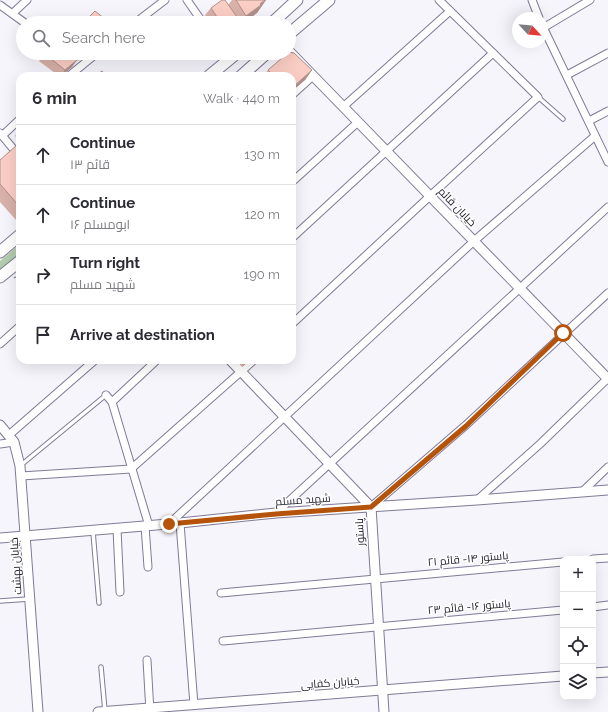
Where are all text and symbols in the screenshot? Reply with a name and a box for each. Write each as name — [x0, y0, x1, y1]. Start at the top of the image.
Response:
north arrow — [512, 12, 548, 48]
search box — [16, 16, 296, 60]
icon: search — [30, 27, 52, 49]
text: Search here — [62, 29, 145, 47]
text: 6 min — [32, 88, 77, 108]
text: Walk · 440 m — [203, 91, 280, 106]
text: Continue — [70, 134, 135, 152]
icon: ahead — [32, 144, 54, 166]
text: 130 m — [244, 147, 280, 162]
text: قائم ۱۳ — [70, 157, 110, 172]
street label: خیابان قائم — [435, 185, 479, 230]
text: Continue — [70, 194, 135, 212]
icon: ahead — [32, 204, 54, 226]
text: 120 m — [244, 207, 280, 222]
text: ابومسلم ۱۶ — [70, 217, 130, 232]
text: Turn right — [70, 254, 140, 272]
icon: right — [32, 264, 54, 286]
text: 190 m — [244, 267, 280, 282]
text: شهید مسلم — [70, 277, 136, 292]
icon: arrive — [32, 324, 54, 346]
route start — [554, 324, 572, 342]
text: Arrive at destination — [70, 326, 215, 344]
street label: شهید مسلم — [275, 492, 331, 509]
route end — [160, 515, 178, 533]
street label: پاستور — [353, 518, 367, 547]
street label: خیابان بهشت — [8, 537, 24, 595]
street label: پاستور ۱۴- قائم ۲۱ — [427, 549, 509, 570]
map controls — [560, 556, 596, 700]
button: + — [560, 556, 596, 592]
button: − — [560, 592, 596, 628]
street label: پاستور ۱۶- قائم ۲۳ — [427, 597, 511, 618]
button: locate — [560, 628, 596, 664]
button: layers — [560, 664, 596, 700]
street label: خیابان کفایی — [300, 674, 360, 692]

